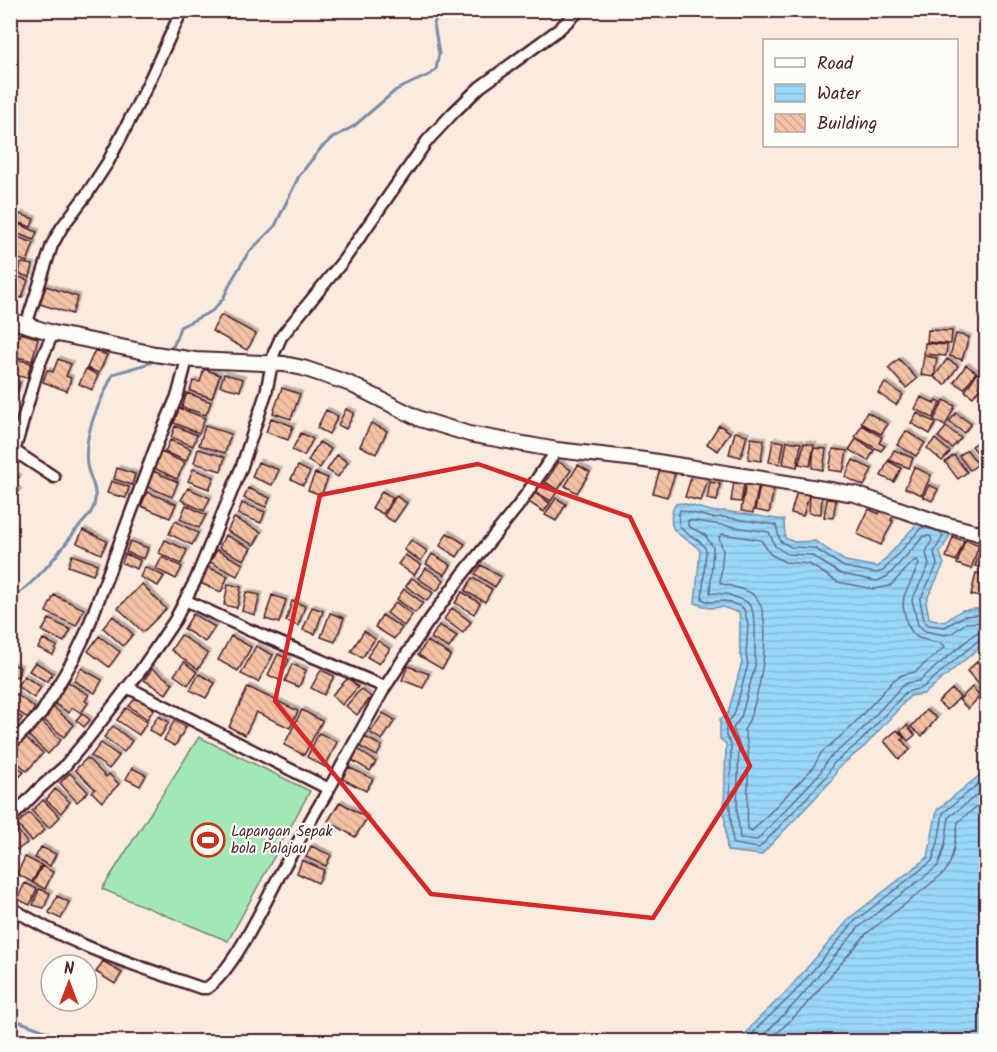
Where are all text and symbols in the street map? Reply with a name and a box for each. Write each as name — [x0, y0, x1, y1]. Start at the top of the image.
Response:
legend — [763, 39, 958, 147]
text: Road — [817, 50, 854, 79]
text: Water — [817, 80, 862, 109]
text: Building — [817, 110, 877, 139]
place label: Lapangan Sepak bola Palajau — [231, 820, 334, 861]
sports icon: Lapangan Sepak bola Palajau — [190, 822, 226, 858]
north arrow — [39, 953, 99, 1013]
text: N — [64, 957, 74, 982]

